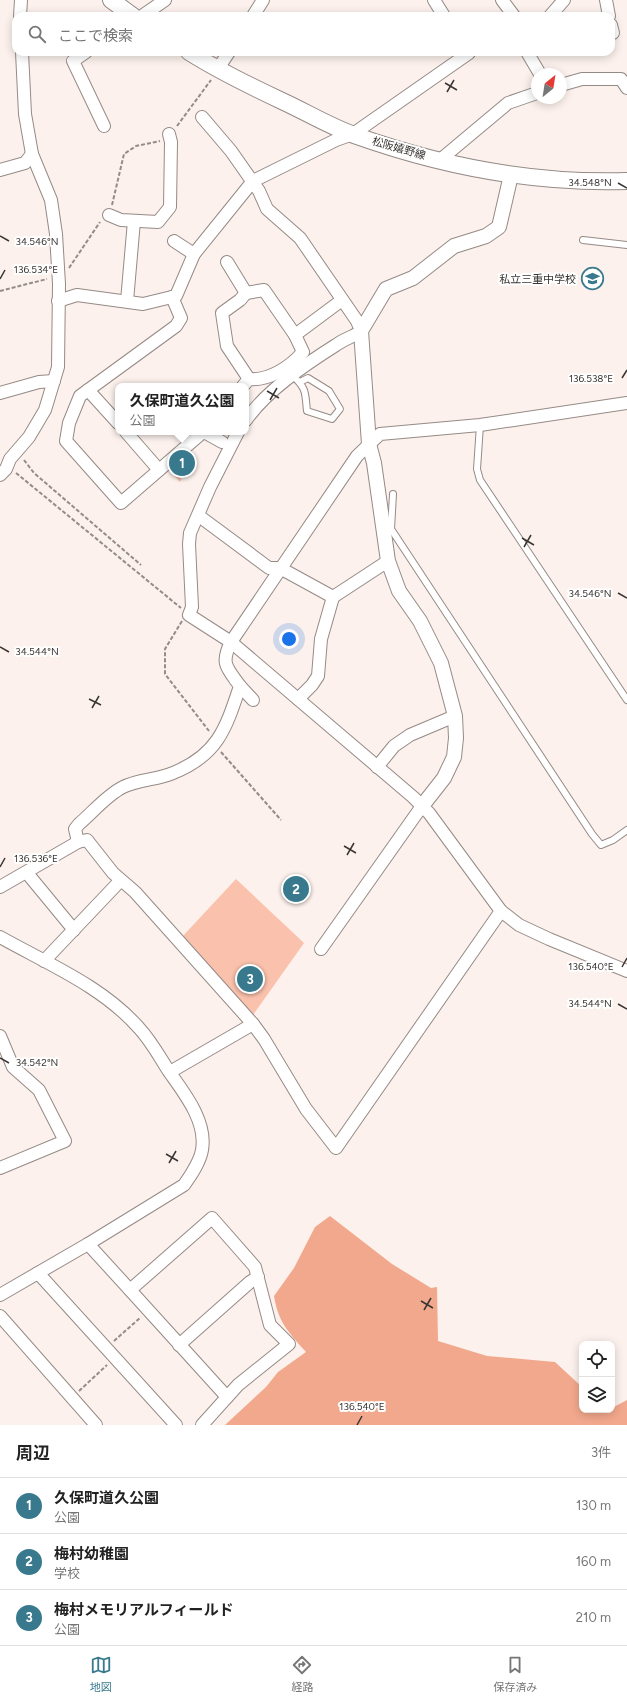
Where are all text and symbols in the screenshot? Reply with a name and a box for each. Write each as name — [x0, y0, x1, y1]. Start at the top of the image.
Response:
search box — [12, 12, 615, 56]
icon: search — [26, 23, 48, 45]
text: ここで検索 — [58, 27, 133, 45]
north arrow — [531, 68, 567, 104]
street label: 松阪嬉野線 — [371, 135, 427, 162]
text: 34.548°N — [568, 176, 612, 189]
text: 34.546°N — [16, 235, 58, 248]
text: 136.534°E — [14, 263, 58, 276]
school or university icon: 私立三重中学校 — [579, 266, 605, 292]
place label: 私立三重中学校 — [499, 273, 576, 286]
text: 136.538°E — [569, 372, 613, 385]
popup — [115, 383, 249, 435]
text: 久保町道久公園 — [129, 392, 235, 410]
text: 公園 — [129, 413, 156, 428]
pin: 1 — [169, 448, 195, 478]
text: 34.546°N — [569, 587, 611, 600]
your location — [279, 629, 299, 649]
text: 34.544°N — [15, 645, 59, 658]
text: 136.536°E — [14, 852, 58, 865]
pin: 2 — [283, 874, 309, 904]
text: 136.540°E — [568, 960, 614, 973]
pin: 3 — [237, 964, 263, 994]
text: 34.544°N — [568, 997, 612, 1010]
text: 34.542°N — [16, 1056, 58, 1069]
map controls — [579, 1341, 615, 1413]
button: locate — [579, 1341, 615, 1377]
button: layers — [579, 1377, 615, 1413]
text: 136.540°E — [339, 1400, 385, 1413]
text: 周辺 — [16, 1443, 50, 1463]
text: 3件 — [591, 1445, 611, 1460]
text: 久保町道久公園 — [54, 1489, 159, 1507]
text: 1 — [26, 1498, 32, 1513]
text: 130 m — [576, 1498, 611, 1513]
text: 公園 — [54, 1510, 80, 1525]
text: 梅村幼稚園 — [54, 1545, 129, 1563]
text: 2 — [25, 1554, 33, 1569]
text: 160 m — [576, 1554, 611, 1569]
text: 学校 — [54, 1566, 80, 1581]
text: 梅村メモリアルフィールド — [54, 1601, 234, 1619]
text: 3 — [25, 1610, 33, 1625]
text: 210 m — [576, 1610, 611, 1625]
text: 公園 — [54, 1622, 80, 1637]
tab: 地図 — [90, 1654, 112, 1694]
tab: 経路 — [291, 1654, 313, 1694]
tab: 保存済み — [493, 1654, 537, 1694]

